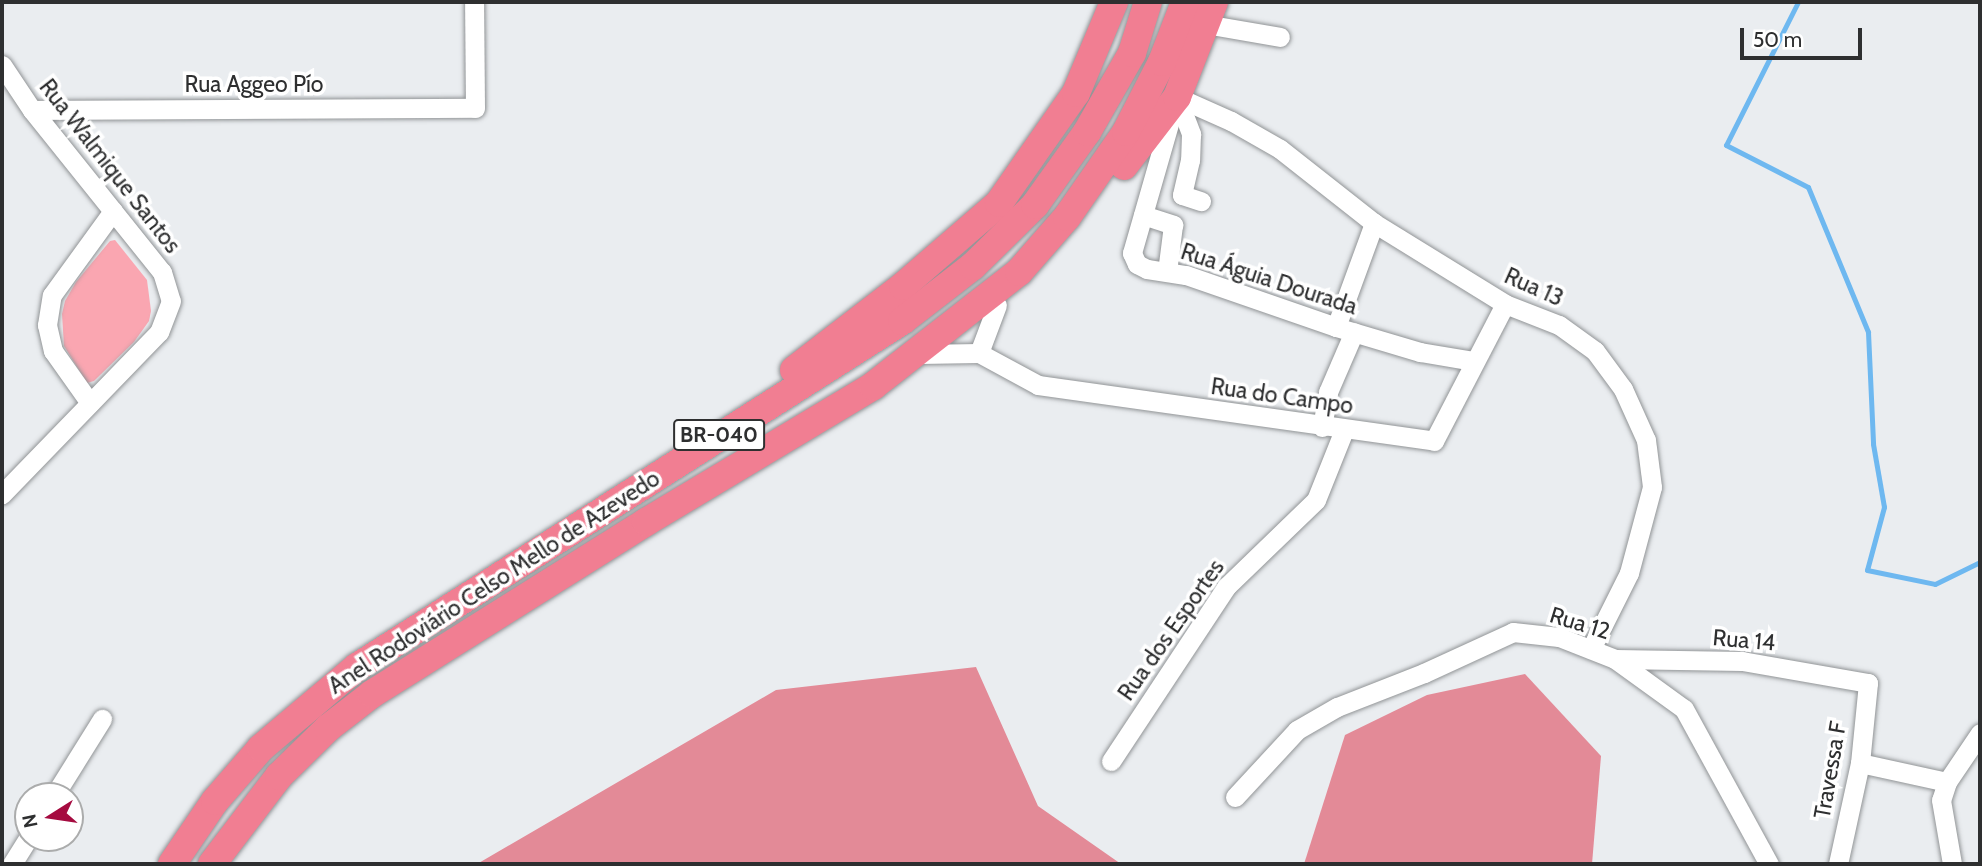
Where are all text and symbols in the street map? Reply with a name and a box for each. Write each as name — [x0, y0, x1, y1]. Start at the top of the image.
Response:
scale bar — [1744, 14, 1867, 58]
text: 50 m — [1753, 27, 1802, 52]
street label: Rua Aggeo Pío — [185, 70, 323, 98]
street label: Rua Walmique Santos — [34, 74, 186, 258]
street label: Rua Águia Dourada — [1177, 237, 1361, 321]
street label: Rua 13 — [1500, 262, 1568, 312]
street label: Rua do Campo — [1209, 372, 1355, 420]
road number: BR-040 — [672, 418, 766, 452]
street label: Anel Rodoviário Celso Mello de Azevedo — [323, 464, 665, 700]
street label: Rua dos Esportes — [1112, 554, 1230, 706]
street label: Rua 12 — [1547, 601, 1613, 645]
street label: Rua 14 — [1712, 624, 1776, 656]
street label: Travessa F — [1808, 719, 1852, 821]
north arrow — [14, 782, 84, 852]
text: N — [17, 812, 43, 830]

